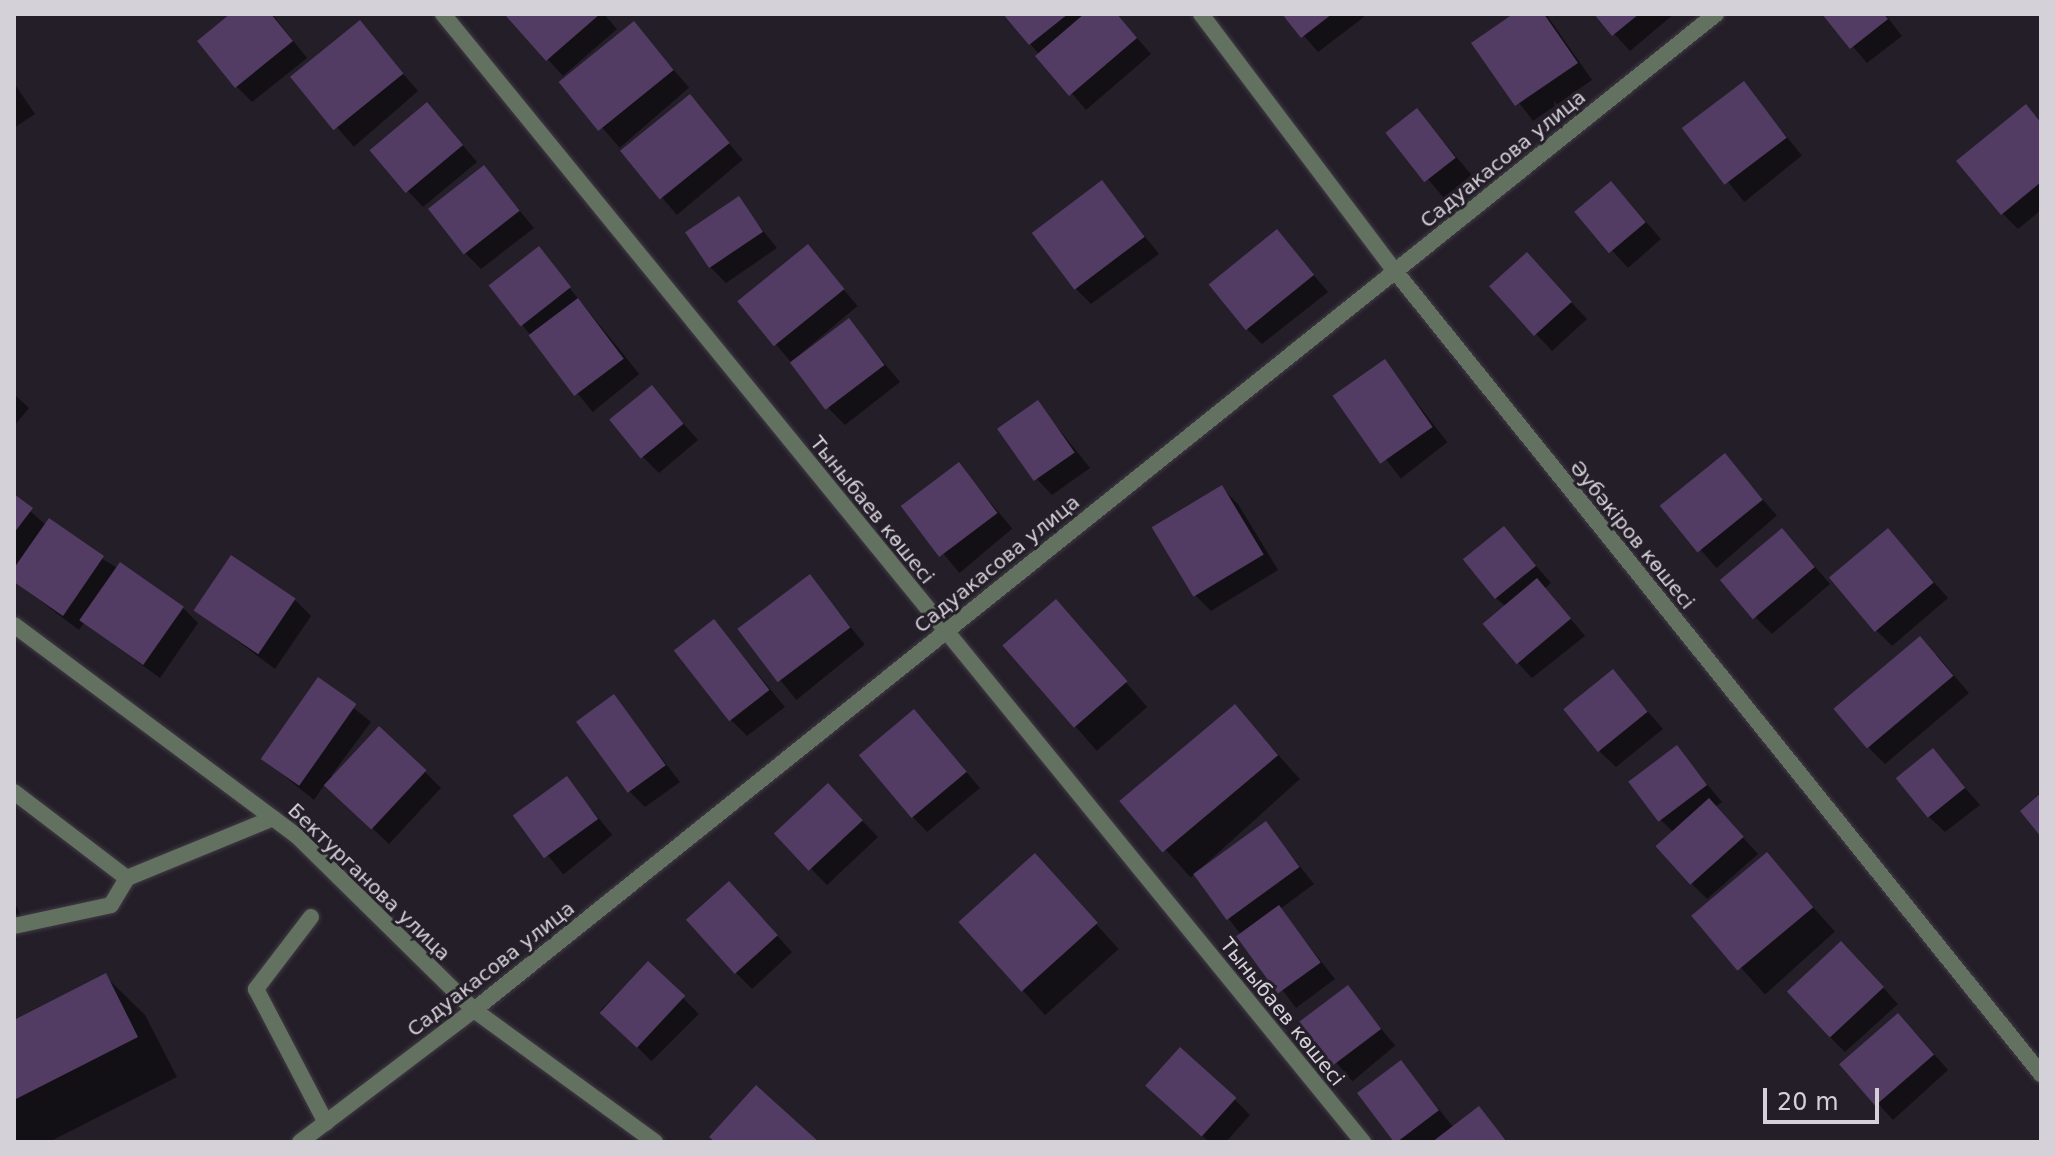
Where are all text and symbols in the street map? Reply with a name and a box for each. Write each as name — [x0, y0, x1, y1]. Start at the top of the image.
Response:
street label: Садуакасова улица — [1416, 85, 1590, 233]
street label: Тыныбаев көшесі — [805, 431, 939, 589]
street label: Әубәкіров көшесі — [1565, 456, 1699, 614]
street label: Садуакасова улица — [910, 490, 1084, 638]
street label: Бектурганова улица — [283, 798, 455, 966]
street label: Садуакасова улица — [403, 896, 579, 1042]
street label: Тыныбаев көшесі — [1215, 933, 1349, 1091]
scale bar — [1767, 1072, 1883, 1122]
text: 20 m — [1777, 1088, 1839, 1116]

